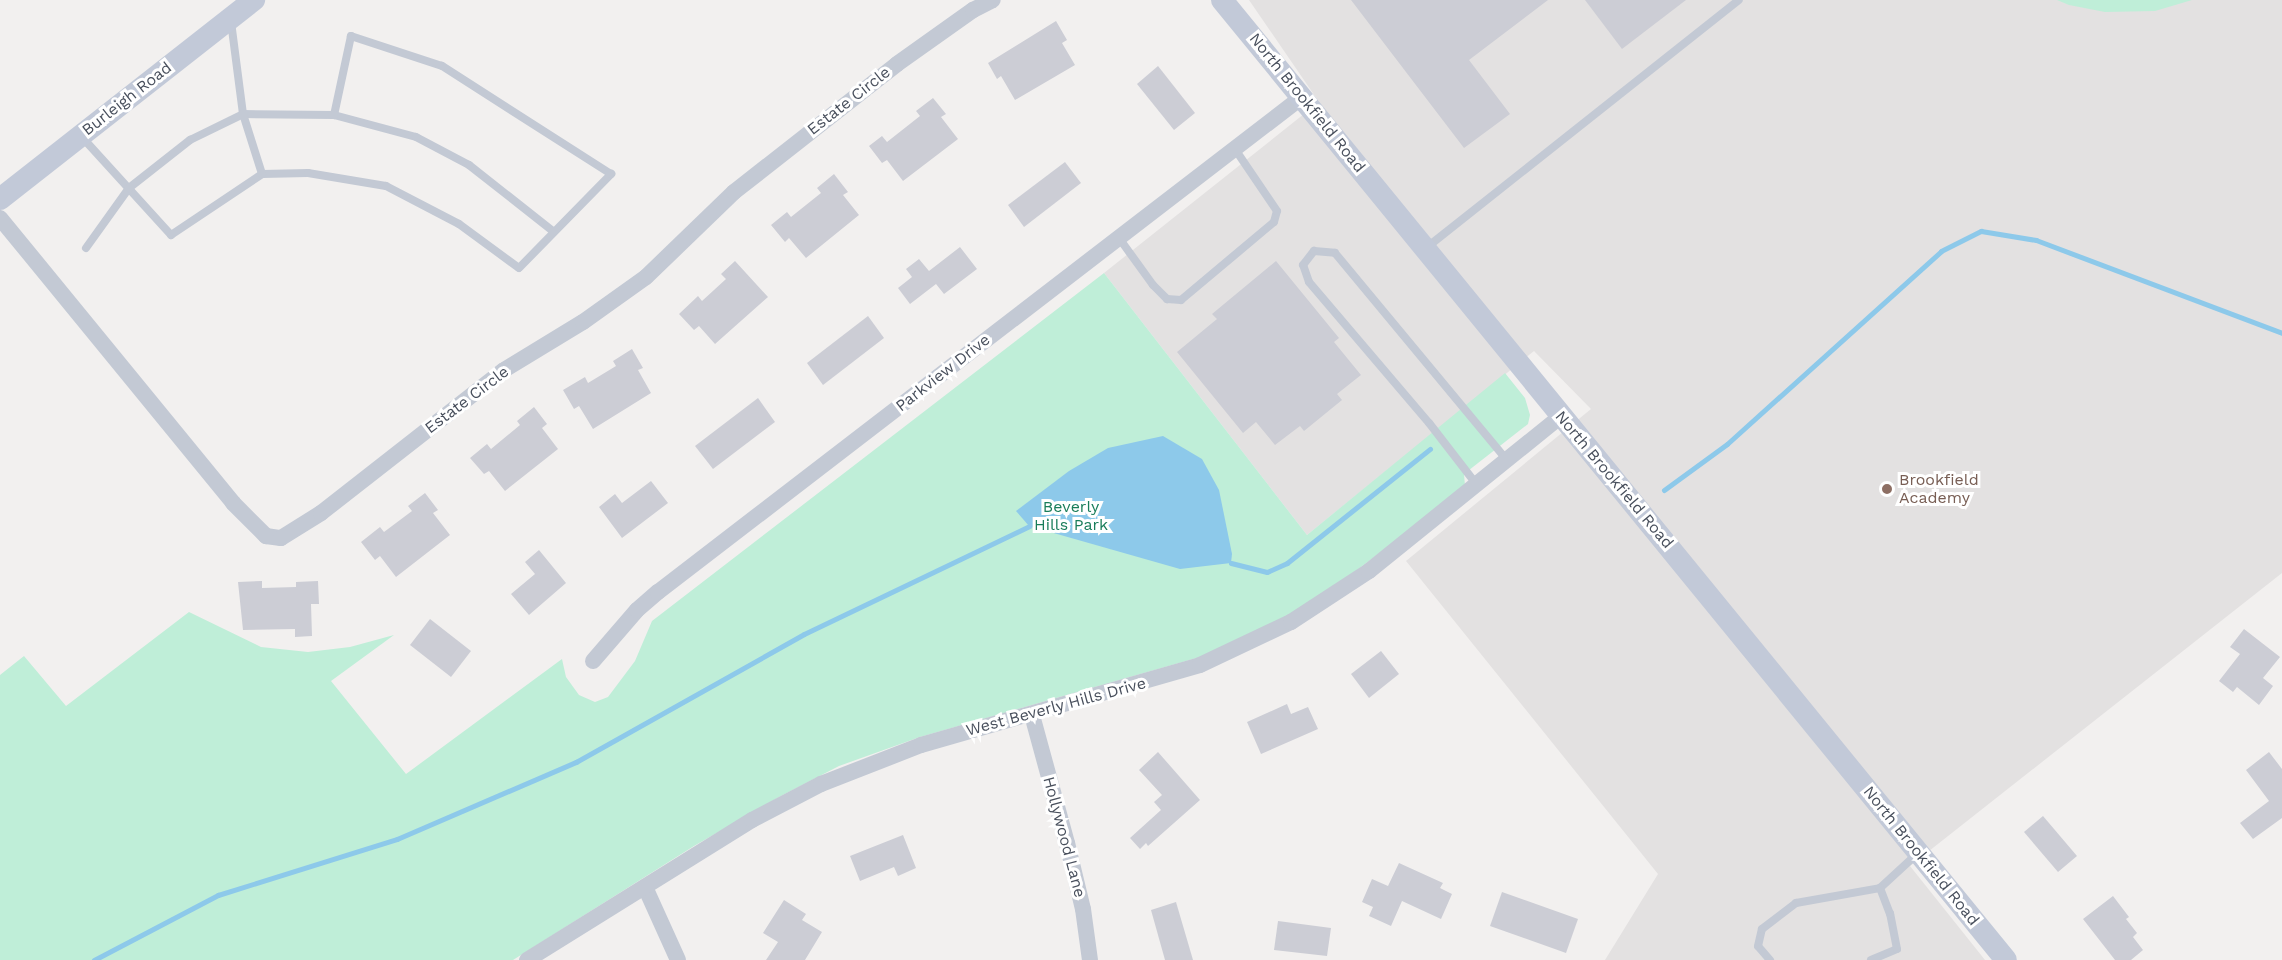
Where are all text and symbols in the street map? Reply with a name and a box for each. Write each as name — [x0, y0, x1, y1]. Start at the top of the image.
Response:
street label: North Brookfield Road — [1245, 30, 1369, 176]
street label: Burleigh Road — [78, 58, 176, 140]
street label: Estate Circle — [804, 63, 894, 139]
street label: Parkview Drive — [892, 330, 994, 416]
street label: Estate Circle — [421, 362, 513, 438]
street label: North Brookfield Road — [1551, 407, 1677, 553]
place label: Brookfield Academy — [1899, 470, 1979, 508]
marker: Brookfield Academy — [1880, 482, 1894, 496]
park label: Beverly Hills Park — [1034, 497, 1108, 535]
street label: West Beverly Hills Drive — [964, 674, 1148, 740]
street label: Hollywood Lane — [1039, 774, 1089, 900]
street label: North Brookfield Road — [1859, 783, 1983, 929]

